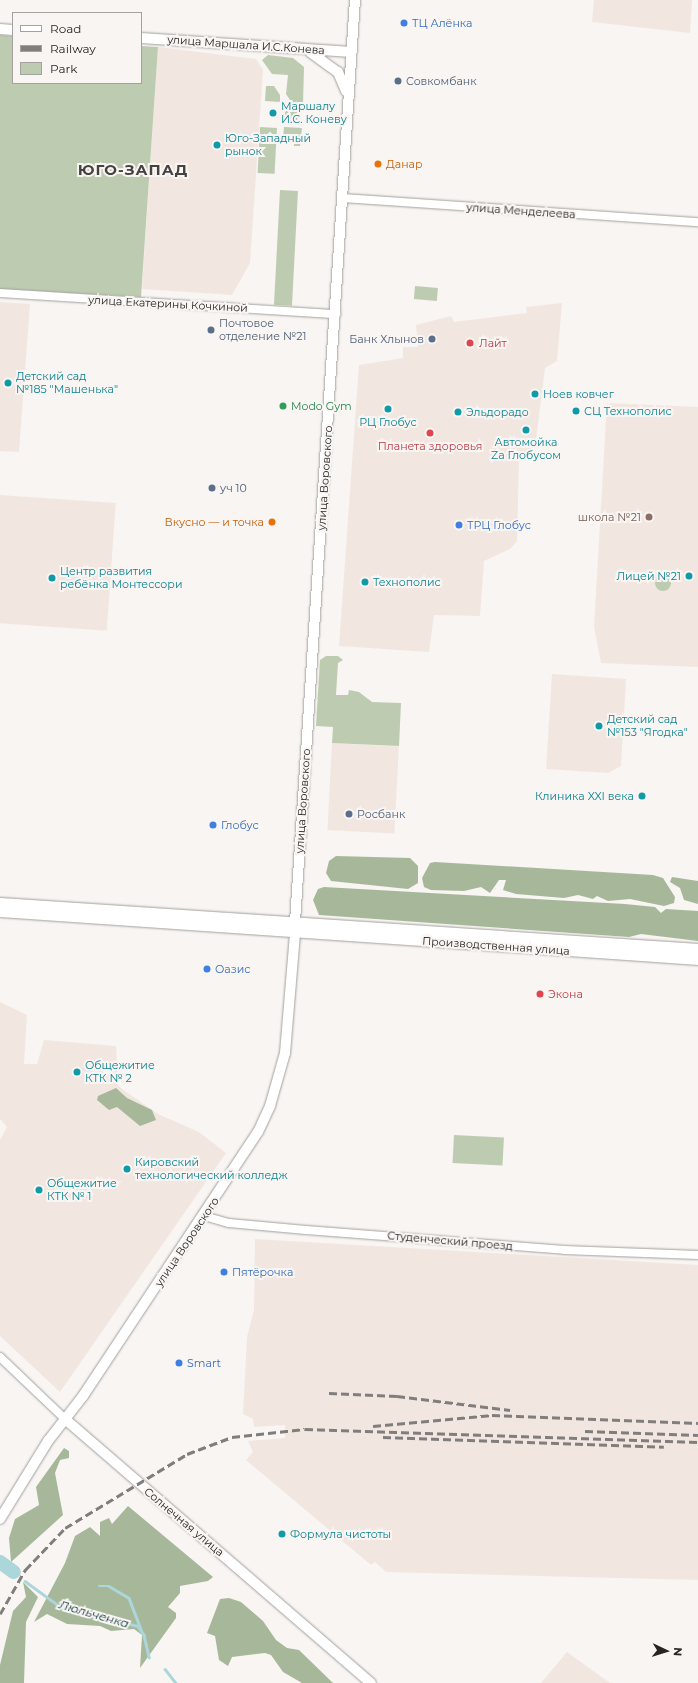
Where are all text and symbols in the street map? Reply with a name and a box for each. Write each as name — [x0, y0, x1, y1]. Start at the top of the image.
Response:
legend — [12, 12, 142, 84]
place label: ТЦ Алёнка — [412, 16, 472, 30]
marker: ТЦ Алёнка — [399, 18, 409, 28]
text: Road — [50, 21, 81, 36]
street label: улица Маршала И.С.Конева — [167, 33, 325, 57]
text: Railway — [50, 41, 96, 56]
text: Park — [50, 61, 77, 76]
place label: Совкомбанк — [406, 74, 477, 88]
marker: Совкомбанк — [393, 76, 403, 86]
place label: Маршалу И.С. Коневу — [281, 100, 347, 126]
marker: Маршалу И.С. Коневу — [268, 108, 278, 118]
place label: Юго-Западный рынок — [225, 132, 311, 158]
marker: Юго-Западный рынок — [212, 140, 222, 150]
place label: Данар — [386, 157, 423, 171]
marker: Данар — [373, 159, 383, 169]
district label: ЮГО-ЗАПАД — [78, 161, 188, 179]
street label: улица Менделеева — [466, 201, 576, 221]
street label: улица Екатерины Кочкиной — [88, 293, 248, 315]
place label: Почтовое отделение №21 — [219, 317, 307, 343]
marker: Почтовое отделение №21 — [206, 325, 216, 335]
place label: Банк Хлынов — [349, 332, 424, 346]
marker: Банк Хлынов — [427, 334, 437, 344]
place label: Лайт — [479, 336, 507, 350]
marker: Лайт — [464, 337, 476, 349]
place label: Детский сад №185 "Машенька" — [16, 370, 118, 396]
marker: Детский сад №185 "Машенька" — [3, 378, 13, 388]
place label: Ноев ковчег — [543, 387, 614, 401]
marker: Ноев ковчег — [530, 389, 540, 399]
place label: Modo Gym — [291, 399, 352, 413]
marker: Modo Gym — [278, 401, 288, 411]
marker: РЦ Глобус — [383, 404, 393, 414]
place label: СЦ Технополис — [584, 404, 672, 418]
place label: Эльдорадо — [466, 405, 529, 419]
marker: СЦ Технополис — [571, 406, 581, 416]
marker: Эльдорадо — [453, 407, 463, 417]
place label: РЦ Глобус — [359, 415, 417, 429]
street label: улица Воровского — [315, 425, 335, 531]
marker: Автомойка Za Глобусом — [521, 425, 531, 435]
marker: Планета здоровья — [425, 428, 435, 438]
place label: Автомойка Za Глобусом — [491, 436, 561, 462]
place label: Планета здоровья — [378, 439, 482, 453]
place label: уч 10 — [220, 481, 247, 495]
marker: уч 10 — [207, 483, 217, 493]
place label: школа №21 — [578, 510, 641, 524]
marker: школа №21 — [644, 512, 654, 522]
place label: Вкусно — и точка — [165, 515, 264, 529]
marker: Вкусно — и точка — [267, 517, 277, 527]
place label: ТРЦ Глобус — [467, 518, 531, 532]
marker: ТРЦ Глобус — [454, 520, 464, 530]
place label: Центр развития ребёнка Монтессори — [60, 565, 182, 591]
place label: Лицей №21 — [616, 569, 681, 583]
marker: Лицей №21 — [684, 571, 694, 581]
marker: Центр развития ребёнка Монтессори — [47, 573, 57, 583]
place label: Технополис — [373, 575, 441, 589]
marker: Технополис — [360, 577, 370, 587]
place label: Детский сад №153 "Ягодка" — [607, 713, 688, 739]
marker: Детский сад №153 "Ягодка" — [594, 721, 604, 731]
street label: улица Воровского — [293, 748, 313, 854]
place label: Клиника XXI века — [535, 789, 634, 803]
marker: Клиника XXI века — [637, 791, 647, 801]
place label: Росбанк — [357, 807, 405, 821]
marker: Росбанк — [344, 809, 354, 819]
place label: Глобус — [221, 818, 259, 832]
marker: Глобус — [208, 820, 218, 830]
street label: Производственная улица — [422, 934, 570, 958]
place label: Оазис — [215, 962, 250, 976]
marker: Оазис — [202, 964, 212, 974]
place label: Экона — [548, 987, 583, 1001]
marker: Экона — [535, 989, 545, 999]
place label: Общежитие КТК № 2 — [85, 1059, 155, 1085]
marker: Общежитие КТК № 2 — [72, 1067, 82, 1077]
place label: Кировский технологический колледж — [135, 1156, 287, 1182]
marker: Кировский технологический колледж — [122, 1164, 132, 1174]
place label: Общежитие КТК № 1 — [47, 1177, 117, 1203]
marker: Общежитие КТК № 1 — [34, 1185, 44, 1195]
street label: улица Воровского — [152, 1195, 222, 1289]
street label: Студенческий проезд — [387, 1229, 513, 1253]
place label: Пятёрочка — [232, 1265, 293, 1279]
marker: Пятёрочка — [219, 1267, 229, 1277]
place label: Smart — [187, 1356, 221, 1370]
marker: Smart — [174, 1358, 184, 1368]
street label: Солнечная улица — [141, 1485, 227, 1559]
place label: Формула чистоты — [290, 1527, 391, 1541]
marker: Формула чистоты — [277, 1529, 287, 1539]
water label: Люльченка — [57, 1597, 131, 1631]
north arrow — [646, 1631, 686, 1671]
text: N — [671, 1647, 685, 1657]

